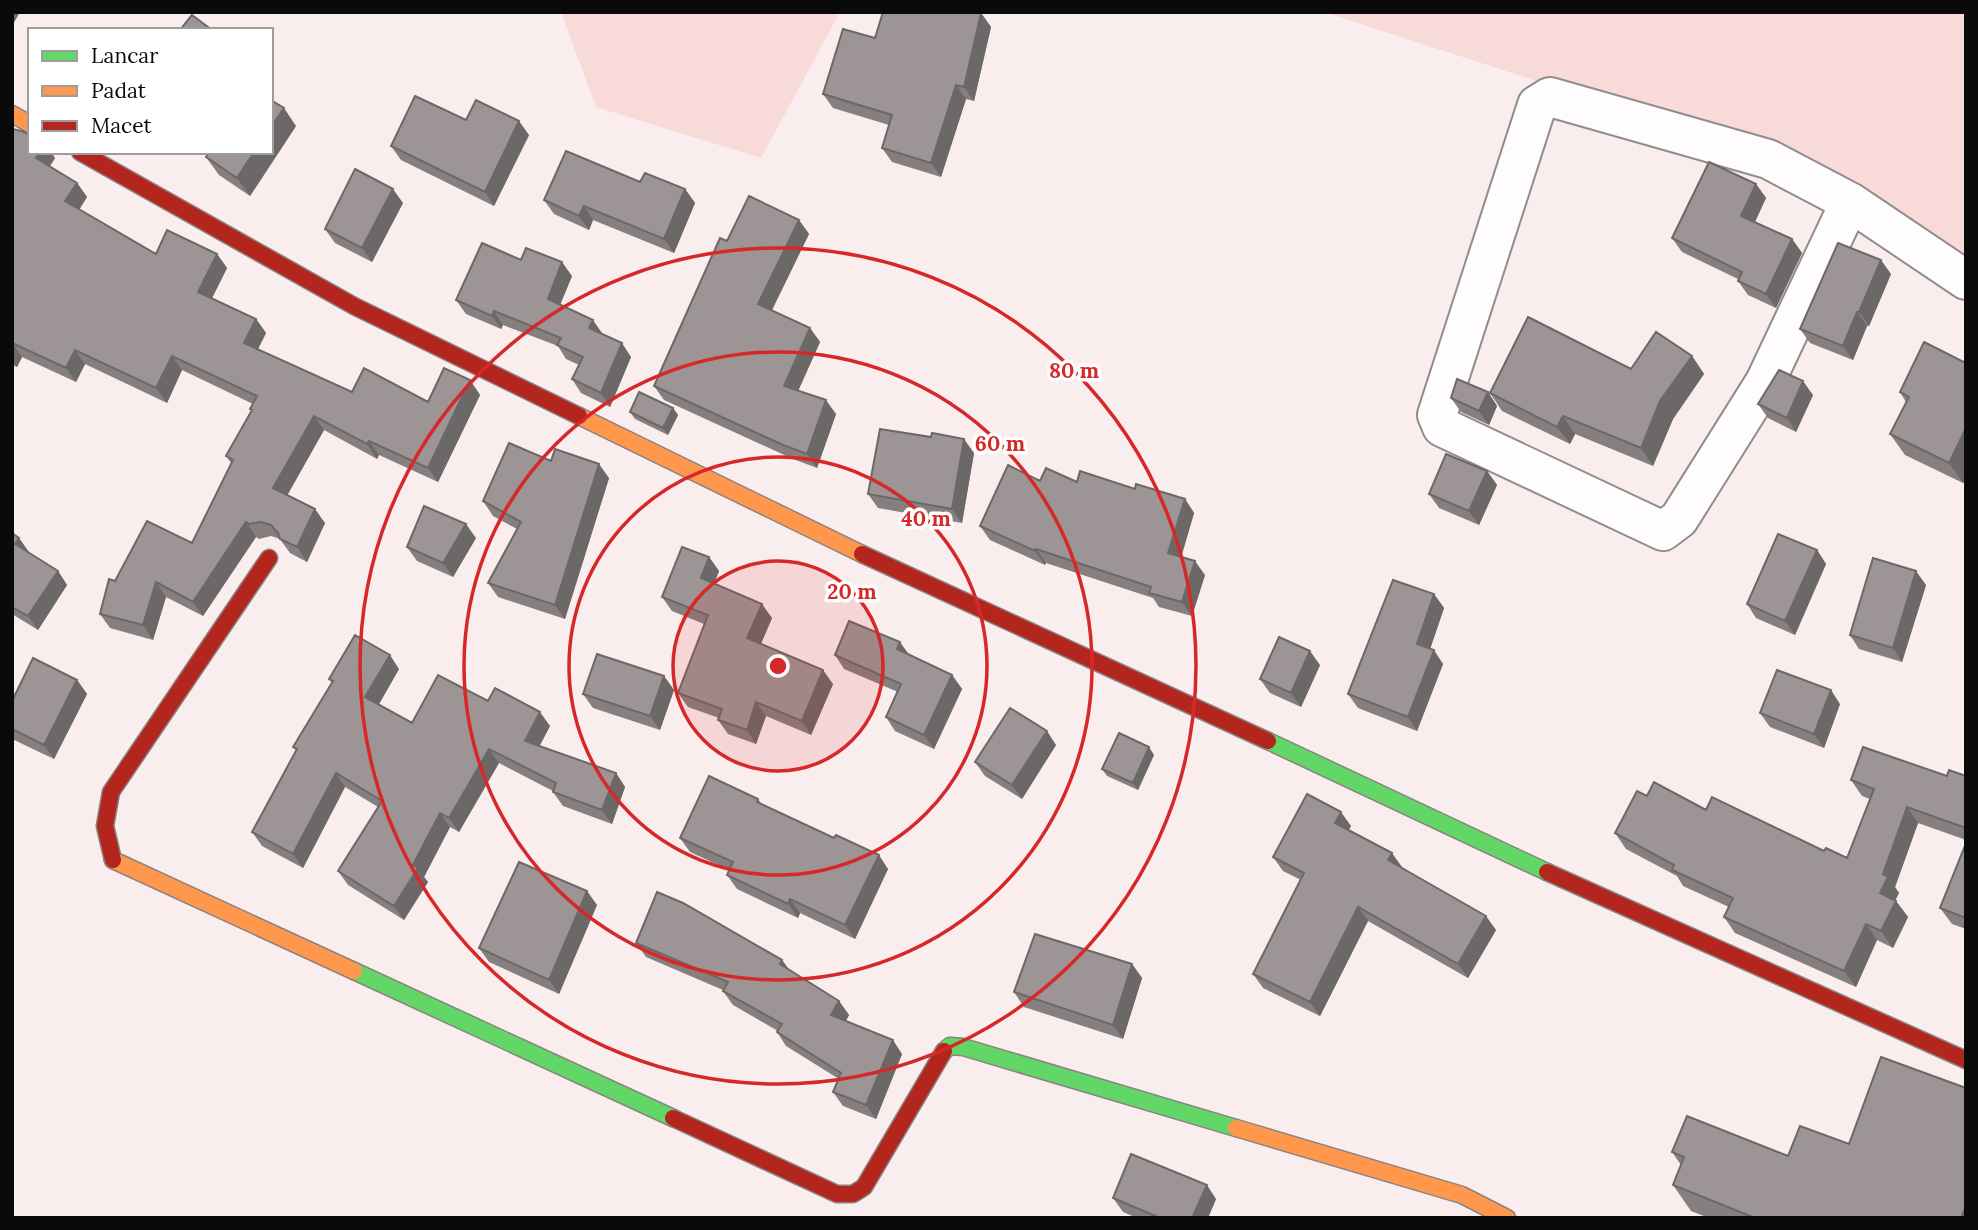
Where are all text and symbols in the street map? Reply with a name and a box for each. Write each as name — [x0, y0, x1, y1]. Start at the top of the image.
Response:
legend — [28, 28, 273, 154]
text: Lancar — [91, 42, 158, 69]
text: Padat — [91, 77, 147, 104]
text: Macet — [91, 112, 152, 139]
text: 80 m — [1049, 357, 1099, 384]
text: 60 m — [975, 430, 1025, 457]
text: 40 m — [901, 505, 951, 532]
text: 20 m — [827, 578, 877, 605]
centre of rings — [766, 654, 790, 678]

